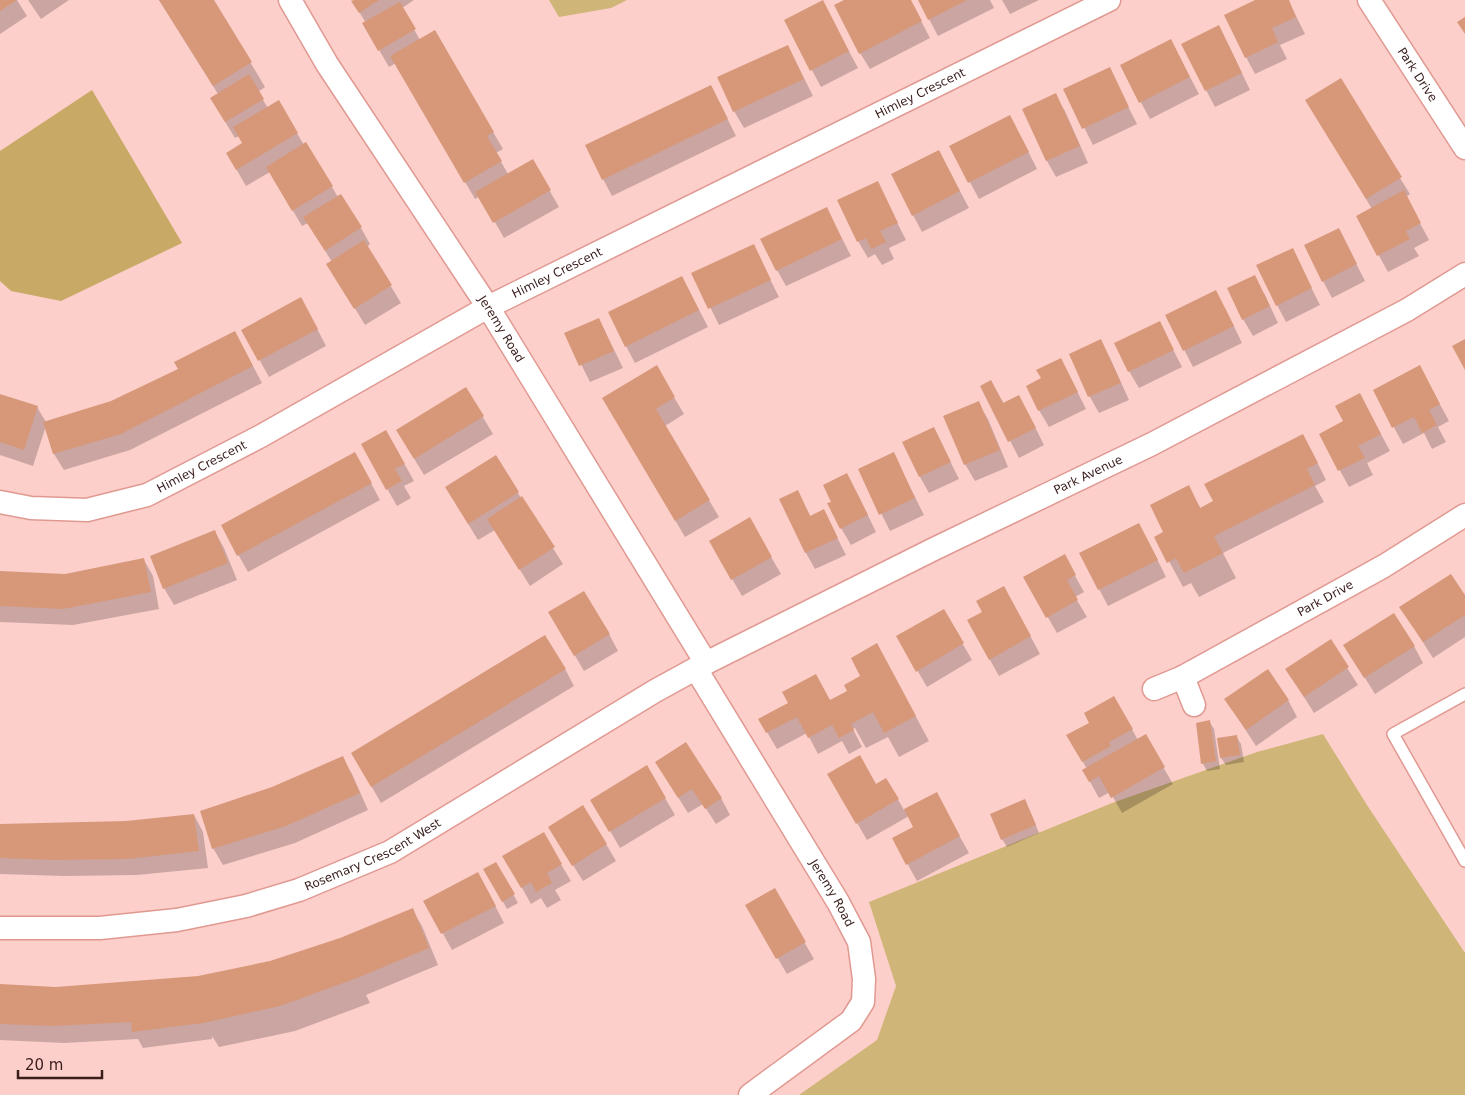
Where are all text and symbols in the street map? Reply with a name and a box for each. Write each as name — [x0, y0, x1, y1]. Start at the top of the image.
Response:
street label: Park Drive — [1395, 45, 1440, 104]
street label: Himley Crescent — [873, 65, 968, 122]
street label: Himley Crescent — [510, 245, 605, 301]
street label: Jeremy Road — [475, 292, 527, 365]
street label: Himley Crescent — [155, 438, 249, 496]
street label: Park Avenue — [1052, 452, 1125, 497]
street label: Park Drive — [1295, 577, 1356, 619]
street label: Rosemary Crescent West — [303, 816, 444, 894]
street label: Jeremy Road — [806, 856, 857, 929]
scale bar — [18, 1048, 101, 1080]
text: 20 m — [25, 1056, 63, 1074]

